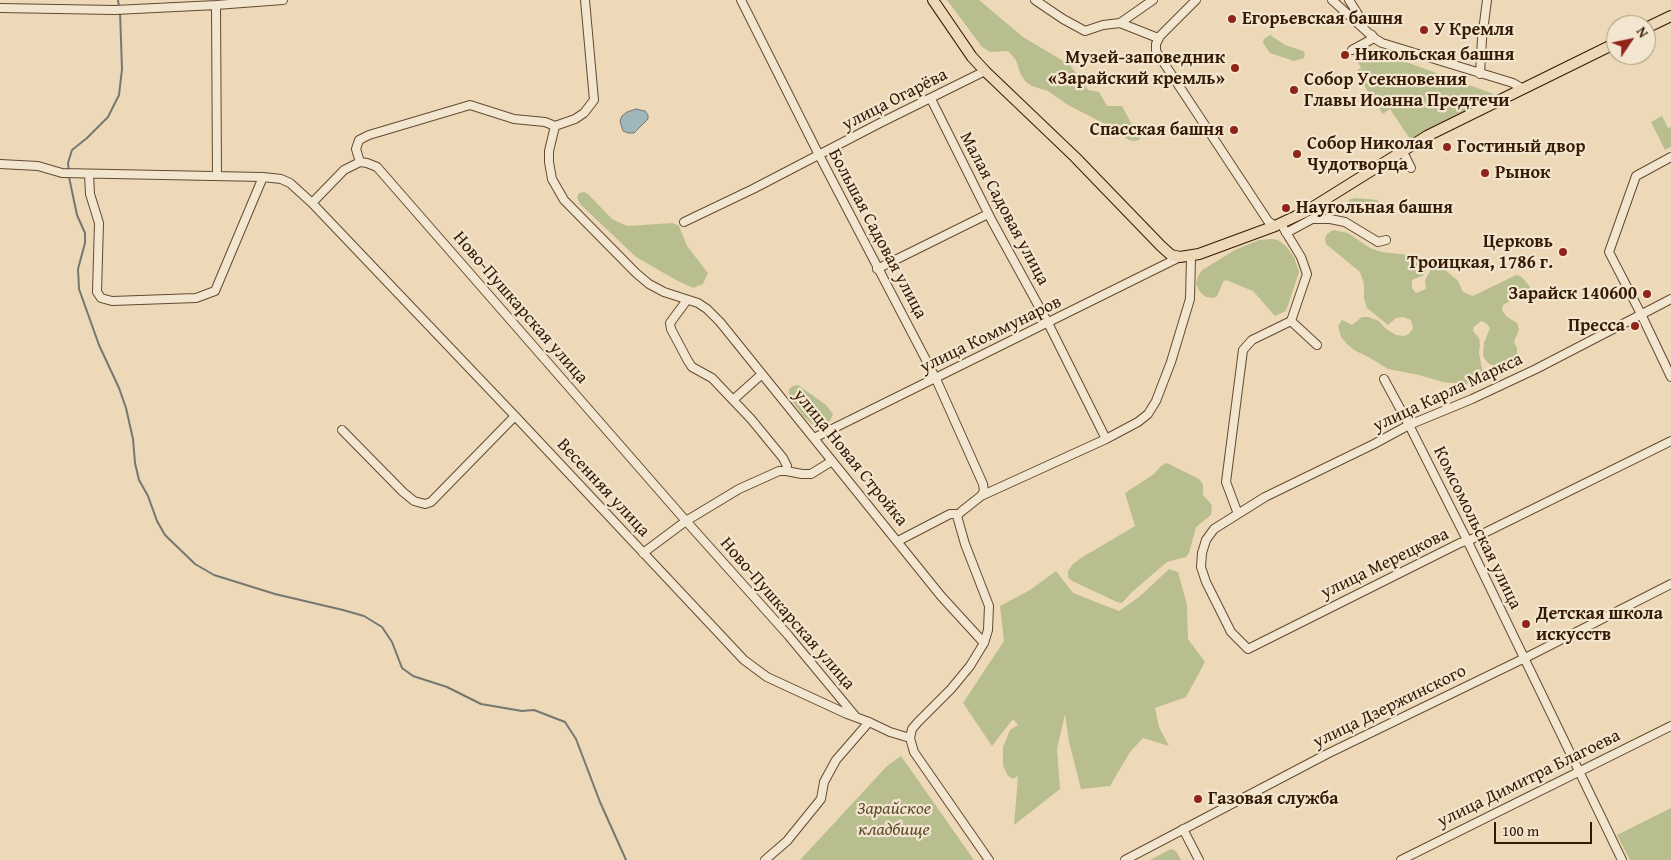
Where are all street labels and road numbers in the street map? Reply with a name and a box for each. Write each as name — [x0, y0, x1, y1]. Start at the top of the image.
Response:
street label: улица Огарёва — [839, 64, 951, 136]
street label: Малая Садовая улица — [954, 129, 1054, 289]
street label: Большая Садовая улица — [823, 145, 931, 323]
street label: Ново-Пушкарская улица — [448, 227, 592, 389]
street label: улица Коммунаров — [917, 291, 1065, 379]
street label: улица Карла Маркса — [1370, 349, 1526, 437]
street label: улица Новая Стройка — [788, 385, 912, 531]
street label: Весенняя улица — [552, 434, 654, 542]
street label: Комсомольская улица — [1428, 443, 1526, 613]
street label: улица Мерецкова — [1318, 524, 1452, 604]
street label: Ново-Пушкарская улица — [715, 533, 859, 695]
street label: улица Дзержинского — [1310, 661, 1470, 753]
street label: улица Димитра Благоева — [1434, 725, 1624, 833]

